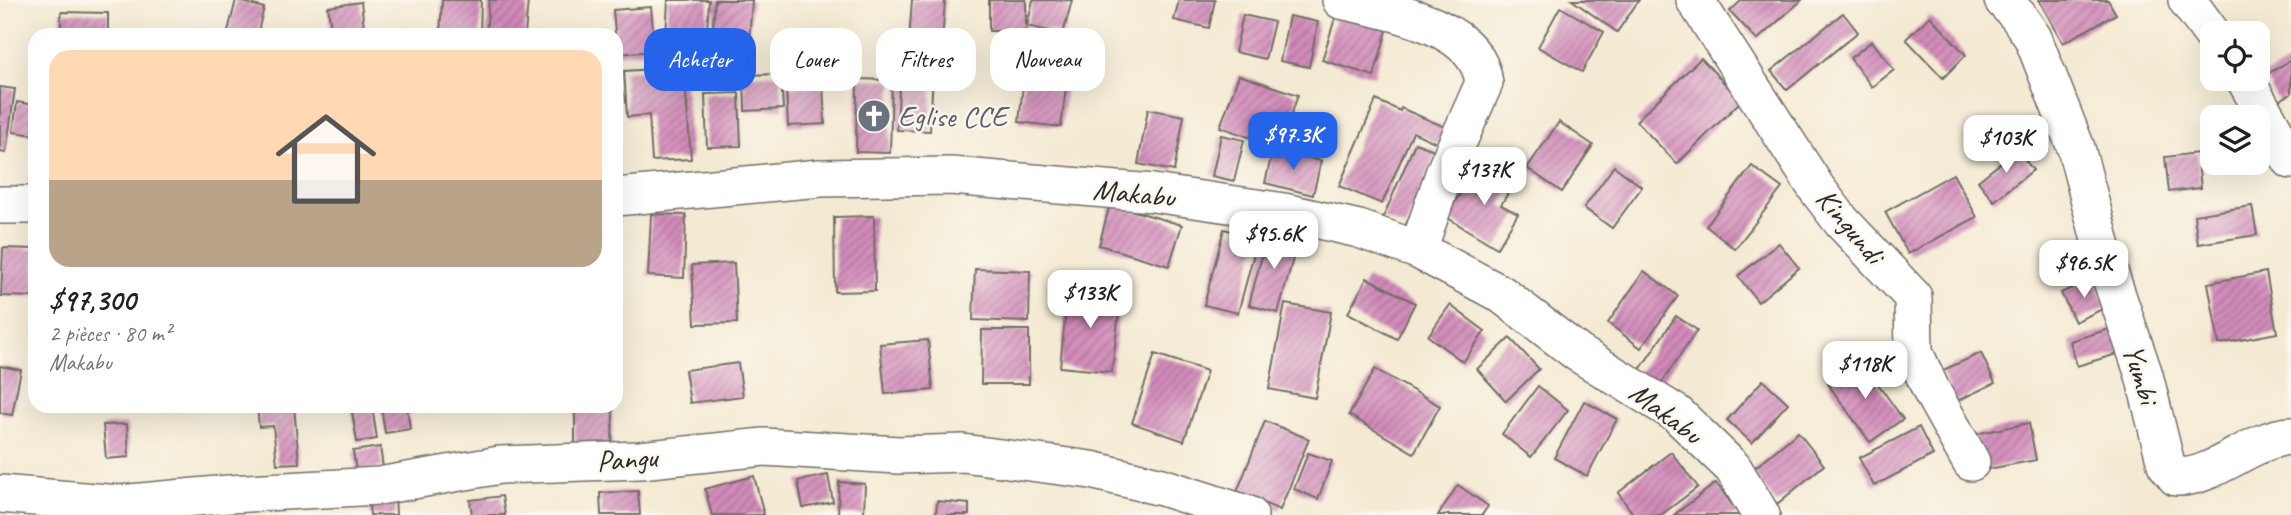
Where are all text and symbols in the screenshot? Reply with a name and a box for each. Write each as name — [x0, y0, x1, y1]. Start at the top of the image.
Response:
map controls — [2200, 21, 2270, 175]
button: locate — [2200, 21, 2270, 91]
chip: Acheter — [644, 28, 756, 91]
chip: Louer — [770, 28, 862, 91]
chip: Filtres — [876, 28, 976, 91]
chip: Nouveau — [990, 28, 1105, 91]
icon: home — [263, 96, 389, 222]
church icon: Eglise CCE — [855, 97, 893, 135]
place label: Eglise CCE — [898, 97, 1011, 135]
button: layers — [2200, 105, 2270, 175]
pin: $97.3K — [1236, 113, 1350, 172]
pin: $103K — [1957, 116, 2055, 175]
text: $97.3K — [1264, 120, 1322, 149]
text: $103K — [1979, 123, 2033, 152]
pin: $137K — [1435, 148, 1533, 207]
text: $137K — [1458, 155, 1511, 184]
street label: Makabu — [1091, 170, 1179, 216]
street label: Kingundi — [1807, 180, 1895, 274]
pin: $95.6K — [1217, 212, 1331, 271]
text: $95.6K — [1245, 219, 1303, 248]
pin: $96.5K — [2027, 240, 2141, 300]
text: $96.5K — [2055, 248, 2113, 277]
pin: $133K — [1041, 270, 1139, 330]
text: $133K — [1063, 278, 1117, 307]
text: $97,300 — [49, 281, 135, 319]
text: 2 pièces · 80 m² — [49, 319, 171, 348]
street label: Yumbi — [2114, 340, 2169, 411]
pin: $118K — [1816, 342, 1914, 401]
text: Makabu — [49, 348, 112, 377]
text: $118K — [1838, 349, 1892, 378]
street label: Makabu — [1622, 373, 1712, 454]
street label: Pangu — [595, 438, 661, 480]

